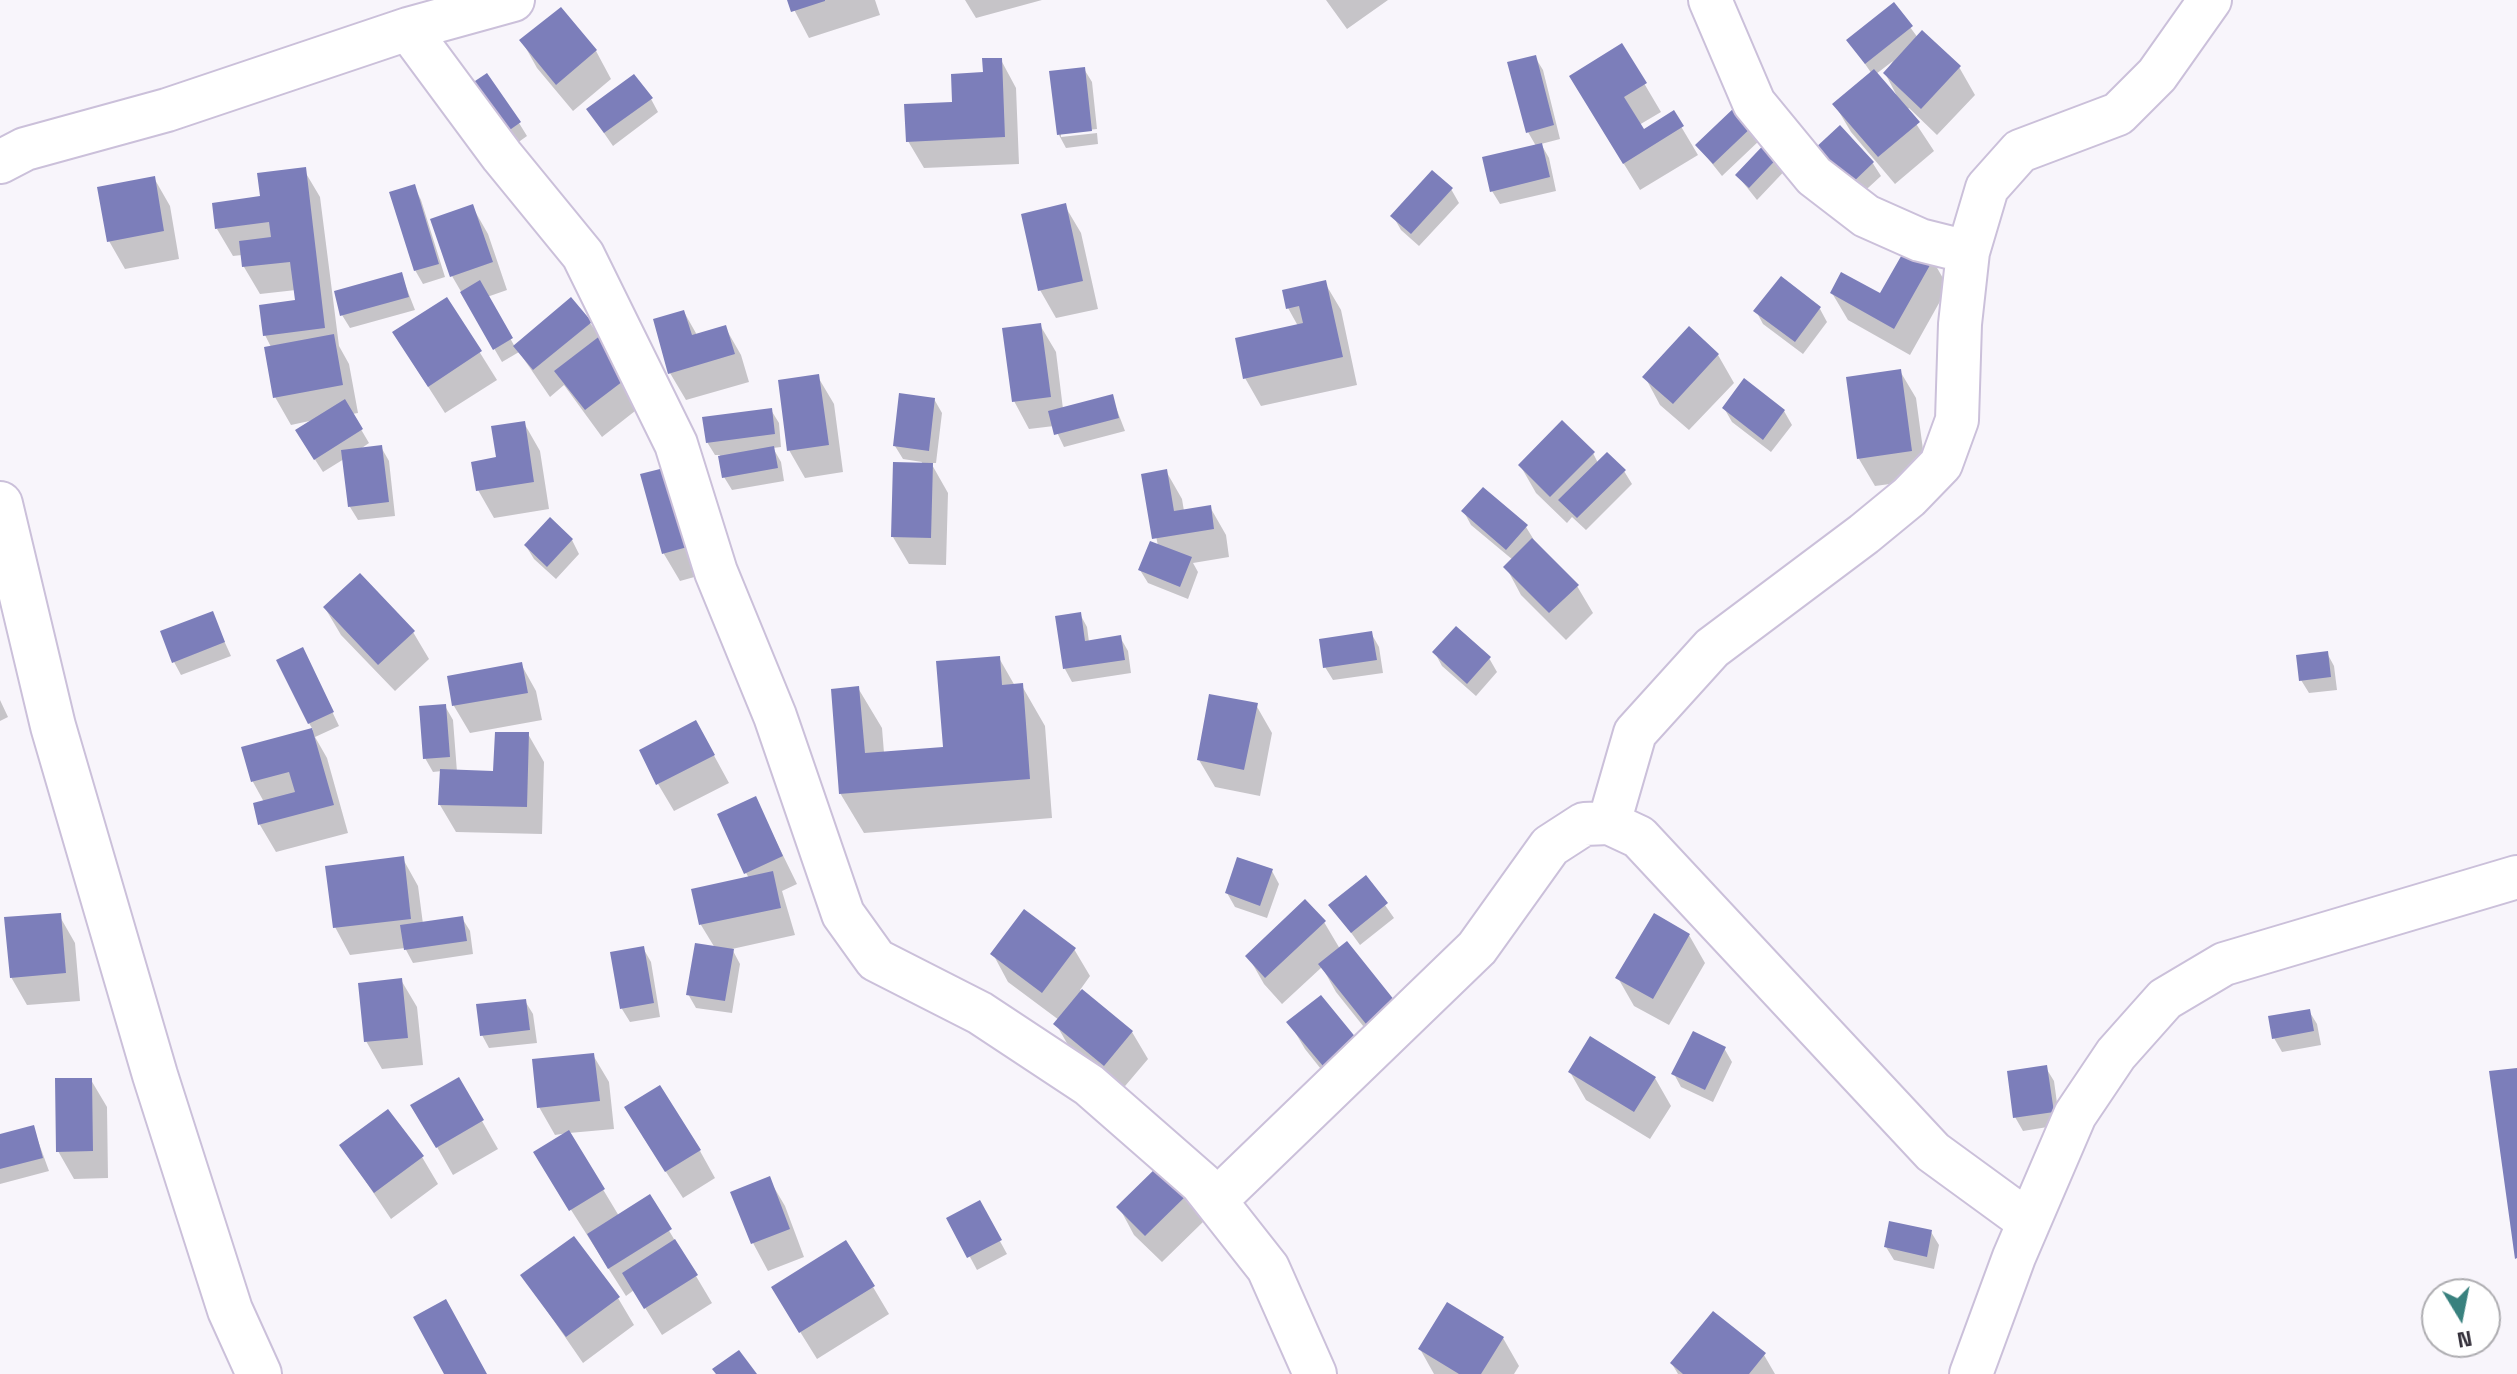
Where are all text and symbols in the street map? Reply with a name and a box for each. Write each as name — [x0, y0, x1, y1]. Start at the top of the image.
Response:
north arrow — [2421, 1278, 2501, 1358]
text: N — [2455, 1325, 2475, 1355]

